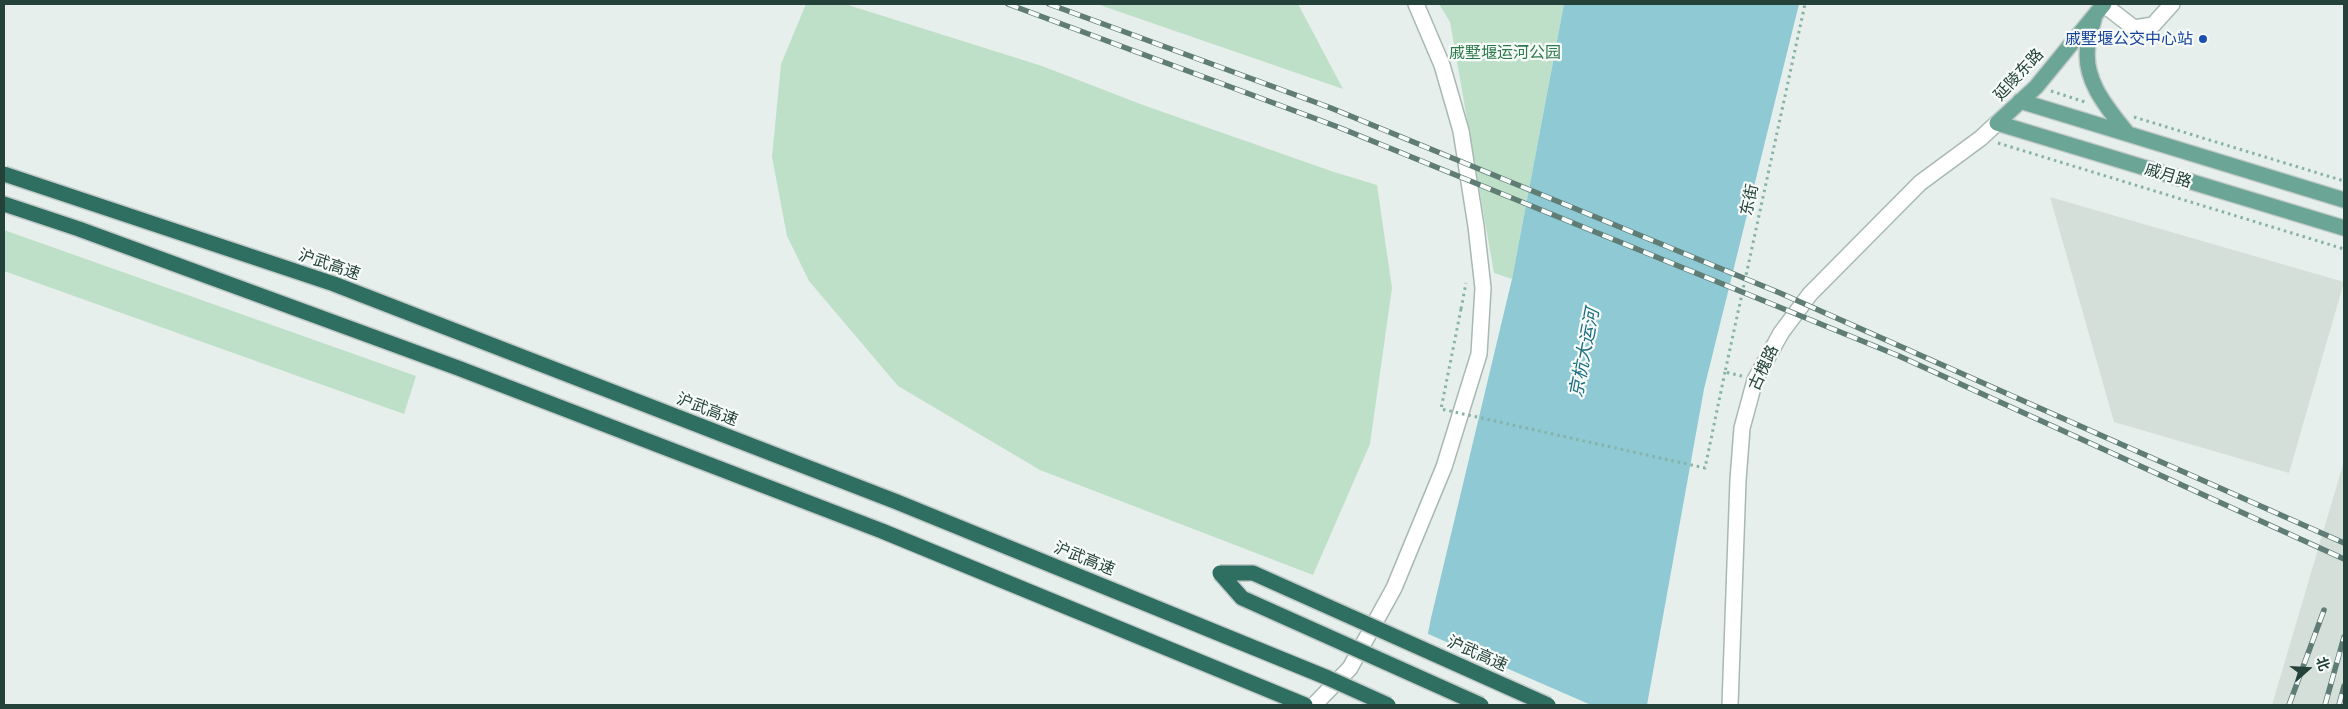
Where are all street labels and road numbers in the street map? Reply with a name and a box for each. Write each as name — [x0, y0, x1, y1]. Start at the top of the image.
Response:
street label: 延陵东路 — [1990, 45, 2048, 105]
street label: 戚月路 — [2142, 160, 2194, 192]
street label: 东街 — [1737, 182, 1763, 218]
street label: 沪武高速 — [296, 246, 362, 284]
street label: 古槐路 — [1745, 342, 1783, 394]
street label: 沪武高速 — [674, 390, 740, 430]
street label: 沪武高速 — [1051, 538, 1117, 580]
street label: 沪武高速 — [1444, 632, 1510, 676]

